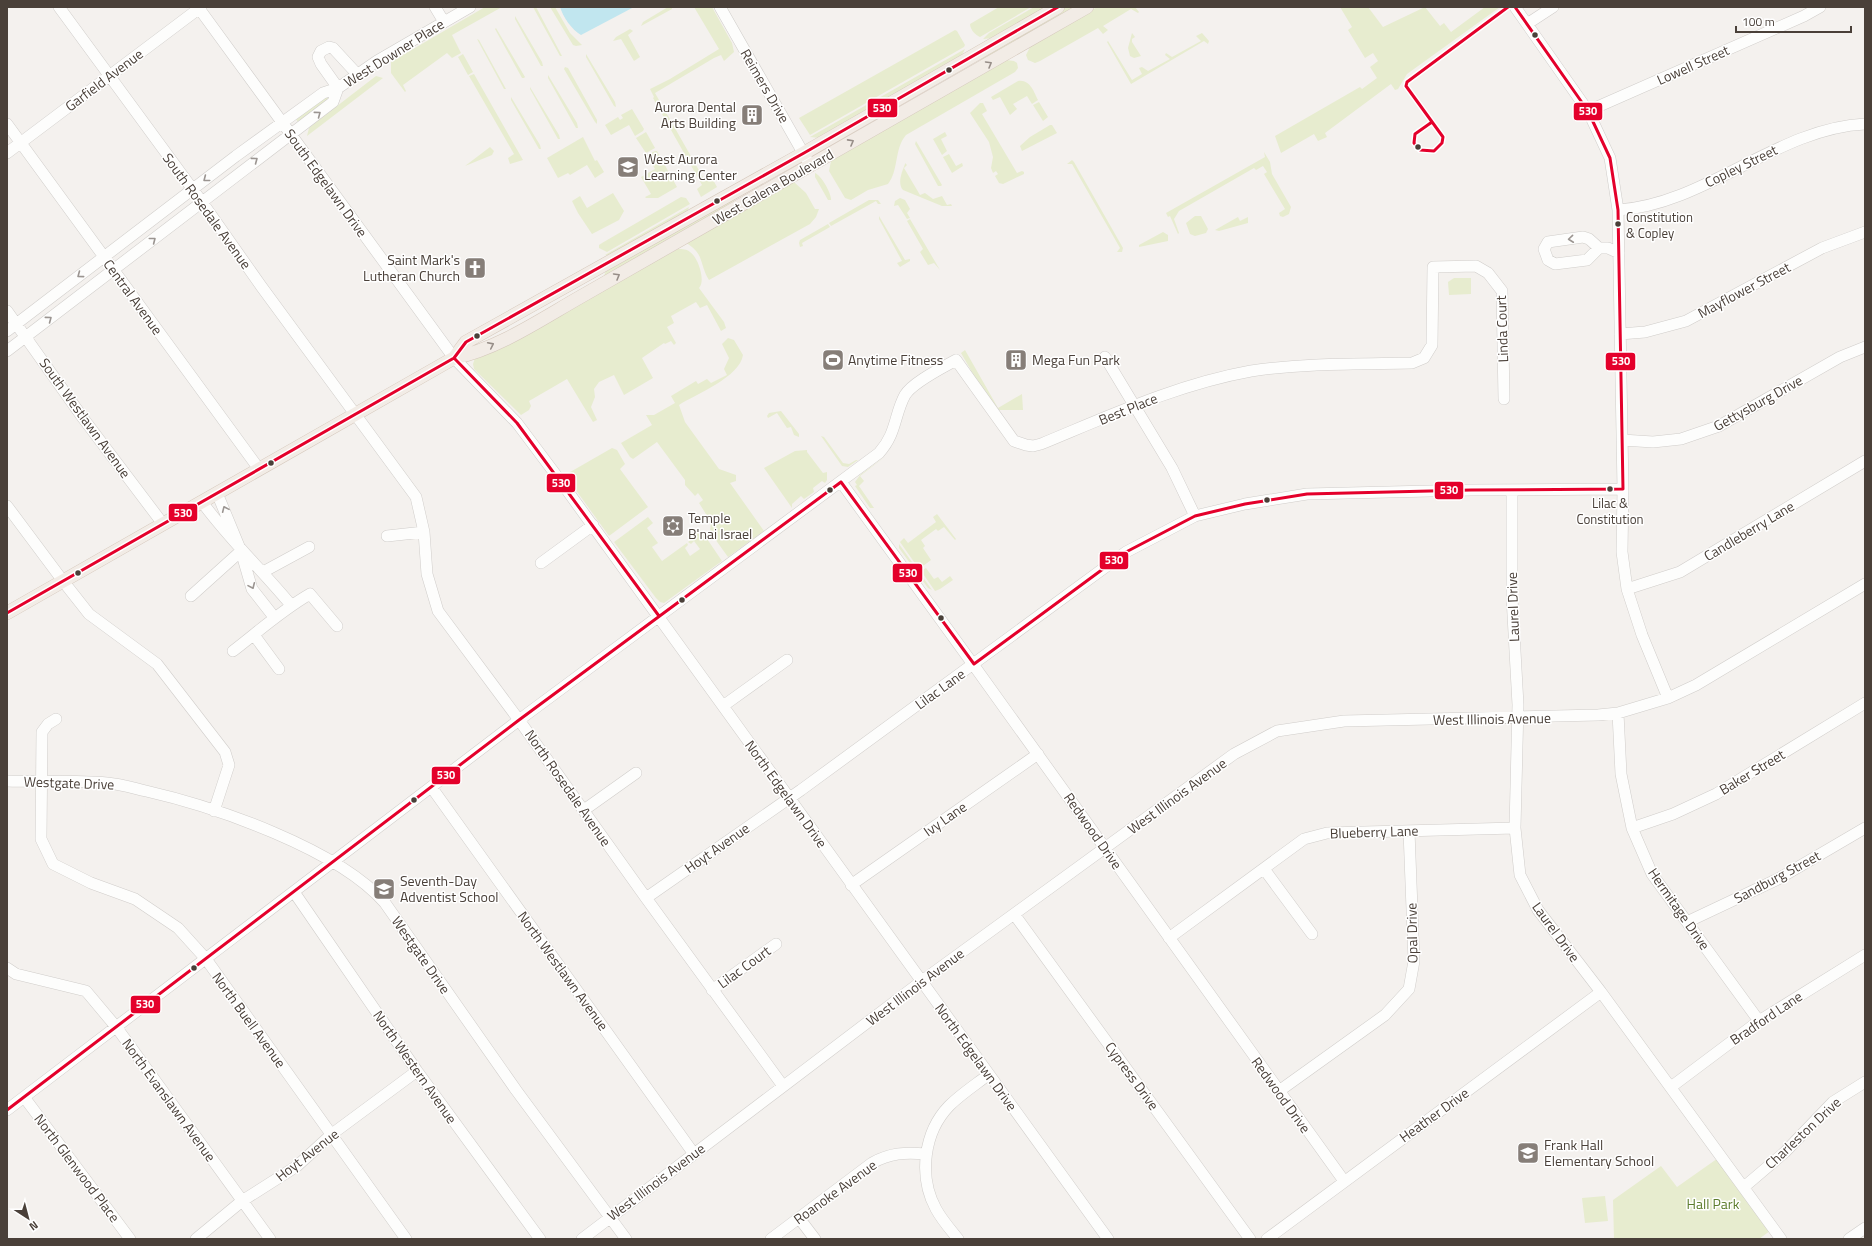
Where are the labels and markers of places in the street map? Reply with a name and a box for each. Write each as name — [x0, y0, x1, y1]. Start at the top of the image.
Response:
unlabelled marker — [1530, 30, 1540, 40]
unlabelled marker — [944, 65, 954, 75]
place label: Aurora Dental Arts Building — [654, 96, 736, 133]
building icon: Aurora Dental Arts Building — [739, 102, 765, 128]
unlabelled marker — [1413, 142, 1423, 152]
place label: West Aurora Learning Center — [644, 148, 737, 185]
school or university icon: West Aurora Learning Center — [615, 154, 641, 180]
unlabelled marker — [712, 196, 722, 206]
place label: Constitution & Copley — [1626, 207, 1693, 243]
marker: Constitution & Copley — [1613, 219, 1623, 229]
place label: Saint Mark's Lutheran Church — [363, 249, 460, 286]
church icon: Saint Mark's Lutheran Church — [462, 255, 488, 281]
unlabelled marker — [472, 331, 482, 341]
sports icon: Anytime Fitness — [820, 347, 846, 373]
building icon: Mega Fun Park — [1003, 347, 1029, 373]
place label: Anytime Fitness — [848, 349, 943, 370]
place label: Mega Fun Park — [1032, 349, 1120, 370]
unlabelled marker — [266, 458, 276, 468]
marker: Lilac & Constitution — [1605, 484, 1615, 494]
unlabelled marker — [825, 485, 835, 495]
place label: Lilac & Constitution — [1577, 493, 1643, 529]
unlabelled marker — [1262, 495, 1272, 505]
place label: Temple B'nai Israel — [688, 507, 752, 544]
synagogue icon: Temple B'nai Israel — [660, 513, 686, 539]
unlabelled marker — [73, 568, 83, 578]
unlabelled marker — [677, 595, 687, 605]
unlabelled marker — [936, 613, 946, 623]
unlabelled marker — [409, 795, 419, 805]
place label: Seventh-Day Adventist School — [400, 870, 499, 907]
school or university icon: Seventh-Day Adventist School — [371, 876, 397, 902]
unlabelled marker — [189, 963, 199, 973]
place label: Frank Hall Elementary School — [1544, 1134, 1654, 1171]
school or university icon: Frank Hall Elementary School — [1515, 1140, 1541, 1166]

